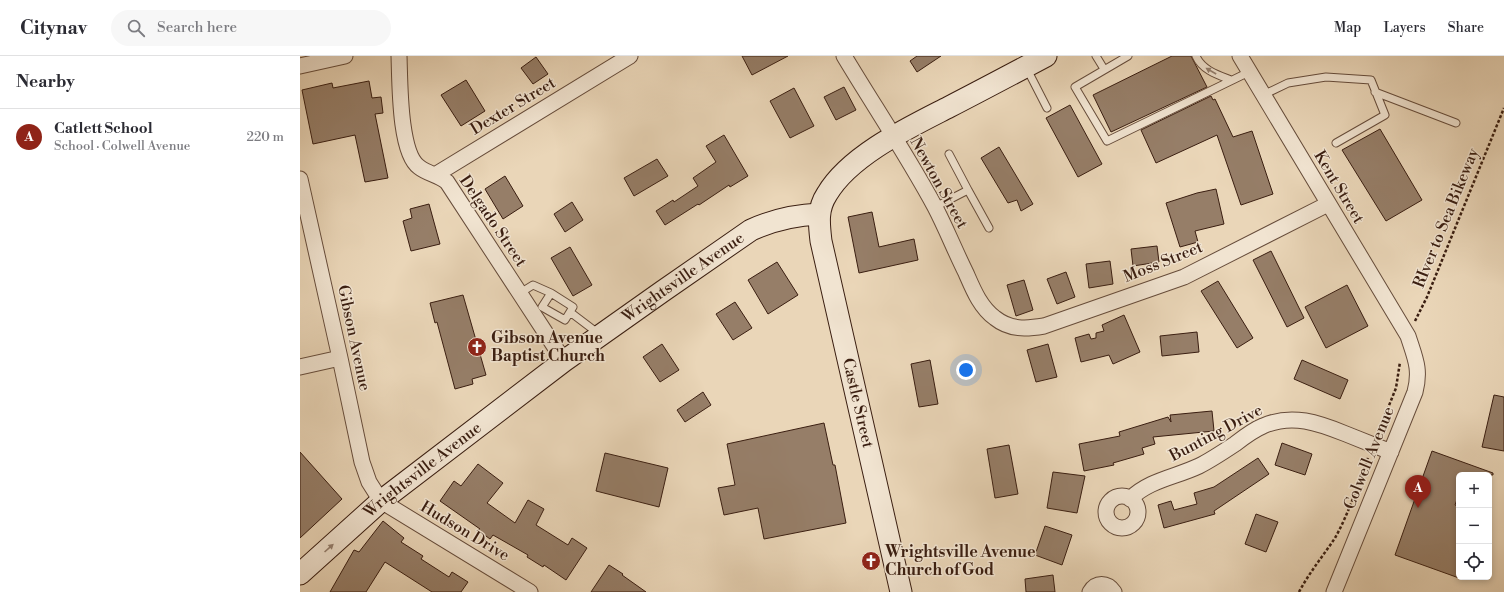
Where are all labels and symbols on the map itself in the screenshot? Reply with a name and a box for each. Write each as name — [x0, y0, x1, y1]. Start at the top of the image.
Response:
one-way arrow — [1205, 68, 1217, 74]
street label: Dexter Street — [467, 73, 560, 139]
street label: Newton Street — [906, 134, 973, 233]
street label: RIver to Sea Bikeway — [1409, 145, 1483, 291]
street label: Kent Street — [1309, 147, 1369, 227]
street label: Delgado Street — [455, 171, 531, 271]
street label: Wrightsville Avenue — [617, 228, 748, 327]
street label: Moss Street — [1120, 237, 1206, 287]
street label: Gibson Avenue — [333, 283, 375, 393]
place label: Gibson Avenue Baptist Church — [491, 328, 605, 366]
church icon: Gibson Avenue Baptist Church — [466, 336, 488, 358]
street label: Castle Street — [838, 356, 878, 450]
your location — [956, 360, 976, 380]
street label: Bunting Drive — [1165, 400, 1266, 466]
street label: Colwell Avenue — [1339, 404, 1399, 512]
street label: Wrightsville Avenue — [359, 418, 486, 523]
pin: A — [1405, 475, 1431, 508]
street label: Hudson Drive — [417, 497, 513, 565]
place label: Wrightsville Avenue Church of God — [884, 542, 1036, 580]
one-way arrow — [324, 543, 334, 552]
church icon: Wrightsville Avenue Church of God — [860, 550, 882, 572]

